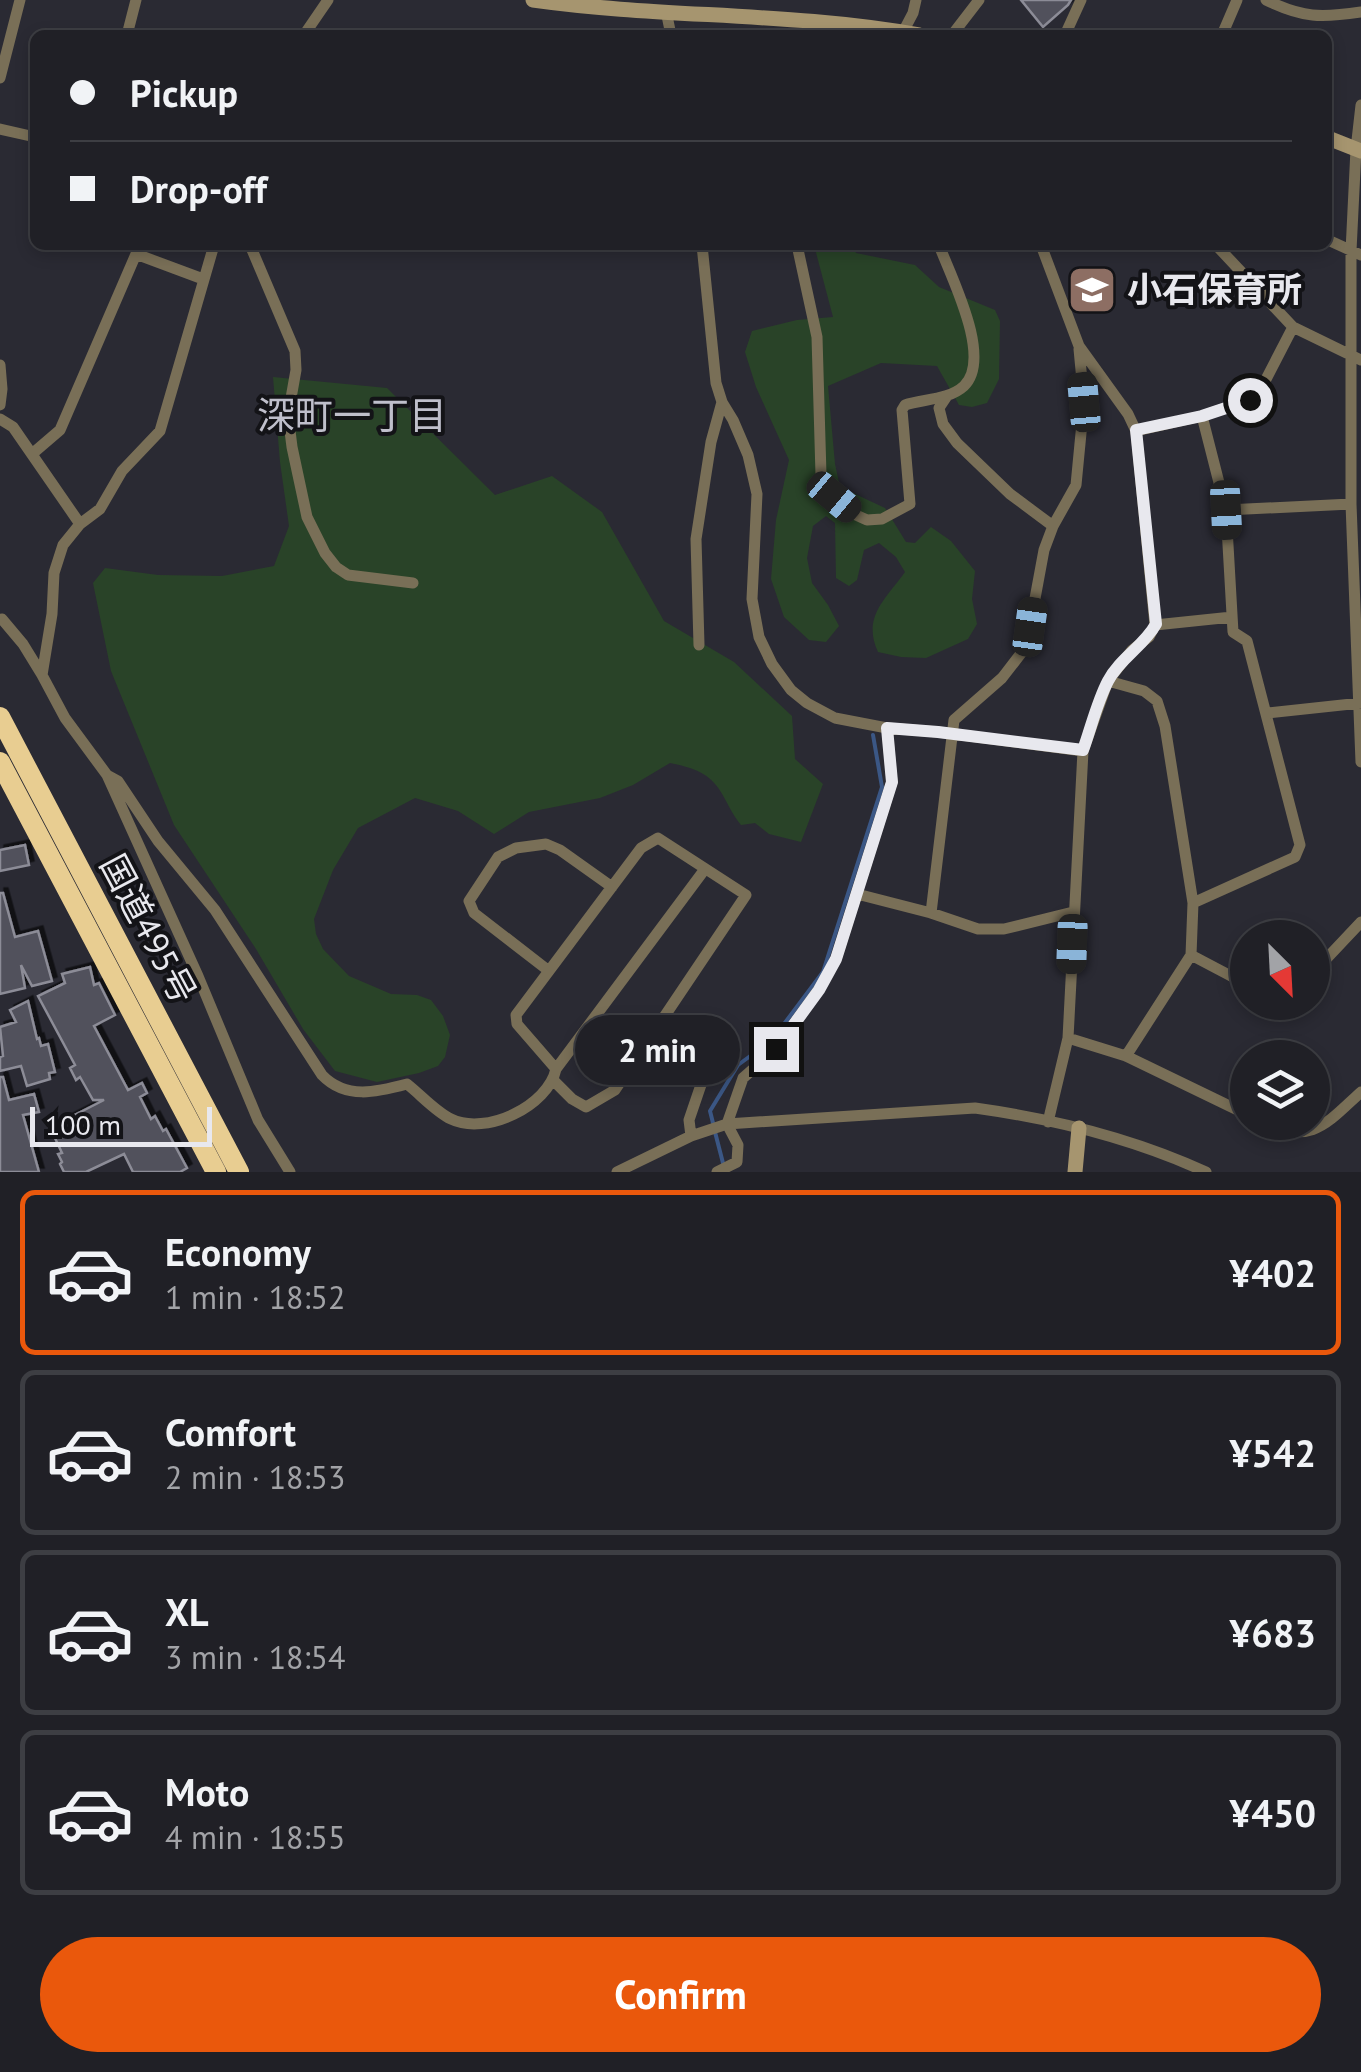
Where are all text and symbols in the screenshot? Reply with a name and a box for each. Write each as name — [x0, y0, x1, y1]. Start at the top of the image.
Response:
text: Pickup — [130, 68, 238, 117]
text: Drop-off — [130, 164, 267, 213]
school or university icon: 小石保育所 — [1066, 264, 1118, 316]
place label: 小石保育所 — [1127, 266, 1302, 312]
car — [1066, 371, 1102, 433]
route start — [1228, 378, 1273, 423]
district label: 深町一丁目 — [257, 390, 447, 439]
car — [801, 466, 867, 528]
car — [1209, 479, 1243, 541]
car — [1011, 595, 1049, 659]
street label: 国道495号 — [90, 846, 207, 1011]
car — [1056, 913, 1088, 975]
north arrow — [1230, 920, 1330, 1020]
map controls — [1230, 920, 1330, 1140]
callout: 2 min — [576, 1014, 741, 1084]
route end — [754, 1027, 799, 1072]
text: 2 min — [618, 1029, 697, 1071]
button: layers — [1230, 1040, 1330, 1140]
scale bar — [30, 1102, 212, 1146]
text: 100 m — [45, 1106, 121, 1143]
text: Economy — [165, 1227, 311, 1276]
icon: car — [45, 1228, 135, 1318]
text: ¥402 — [1230, 1248, 1316, 1297]
text: 1 min · 18:52 — [165, 1276, 345, 1318]
text: Comfort — [165, 1407, 296, 1456]
icon: car — [45, 1408, 135, 1498]
text: ¥542 — [1230, 1428, 1316, 1477]
text: 2 min · 18:53 — [165, 1456, 345, 1498]
text: XL — [165, 1587, 209, 1636]
icon: car — [45, 1588, 135, 1678]
text: ¥683 — [1230, 1608, 1316, 1657]
text: 3 min · 18:54 — [165, 1636, 345, 1678]
text: Moto — [165, 1767, 249, 1816]
icon: car — [45, 1768, 135, 1858]
text: ¥450 — [1230, 1788, 1316, 1837]
text: 4 min · 18:55 — [165, 1816, 345, 1858]
button: Confirm — [40, 1937, 1321, 2052]

